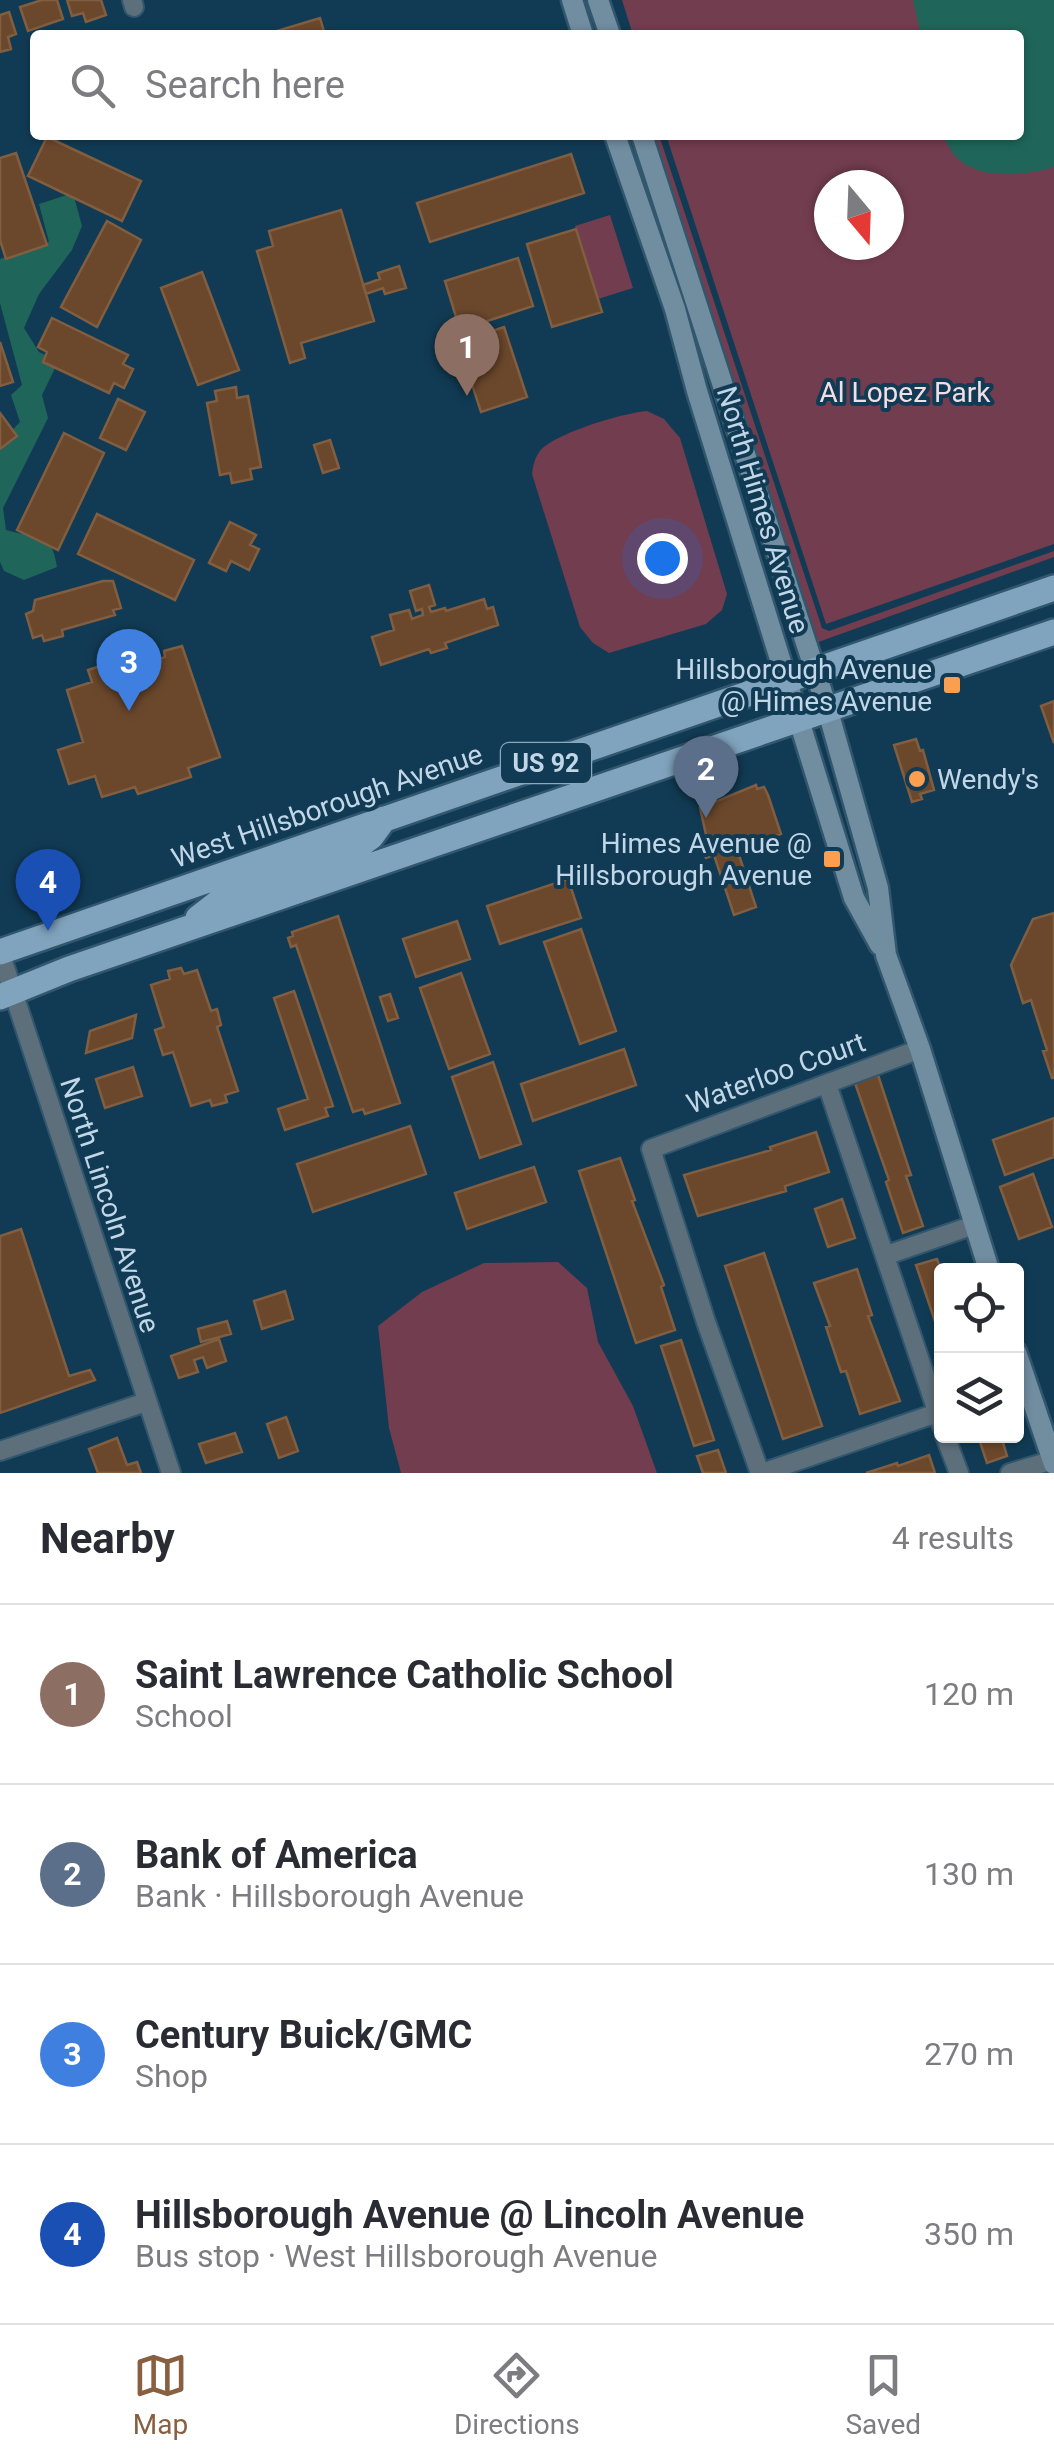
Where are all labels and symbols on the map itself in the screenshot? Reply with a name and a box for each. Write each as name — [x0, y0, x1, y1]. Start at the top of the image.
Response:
north arrow — [814, 170, 904, 260]
pin: 1 — [434, 314, 500, 396]
park label: Al Lopez Park — [820, 376, 991, 409]
street label: North Himes Avenue — [710, 382, 816, 638]
your location — [637, 533, 688, 584]
pin: 3 — [96, 628, 162, 711]
place label: Hillsborough Avenue @ Himes Avenue — [675, 653, 932, 718]
marker: Hillsborough Avenue @ Himes Avenue — [941, 674, 963, 696]
pin: 2 — [674, 736, 738, 818]
street label: West Hillsborough Avenue — [167, 737, 487, 875]
road number: US 92 — [501, 743, 591, 783]
place label: Wendy's — [937, 763, 1039, 796]
marker: Wendy's — [906, 768, 928, 790]
place label: Himes Avenue @ Hillsborough Avenue — [555, 827, 812, 892]
pin: 4 — [15, 848, 80, 931]
marker: Himes Avenue @ Hillsborough Avenue — [821, 848, 843, 870]
street label: Waterloo Court — [682, 1025, 870, 1121]
street label: North Lincoln Avenue — [53, 1073, 167, 1337]

